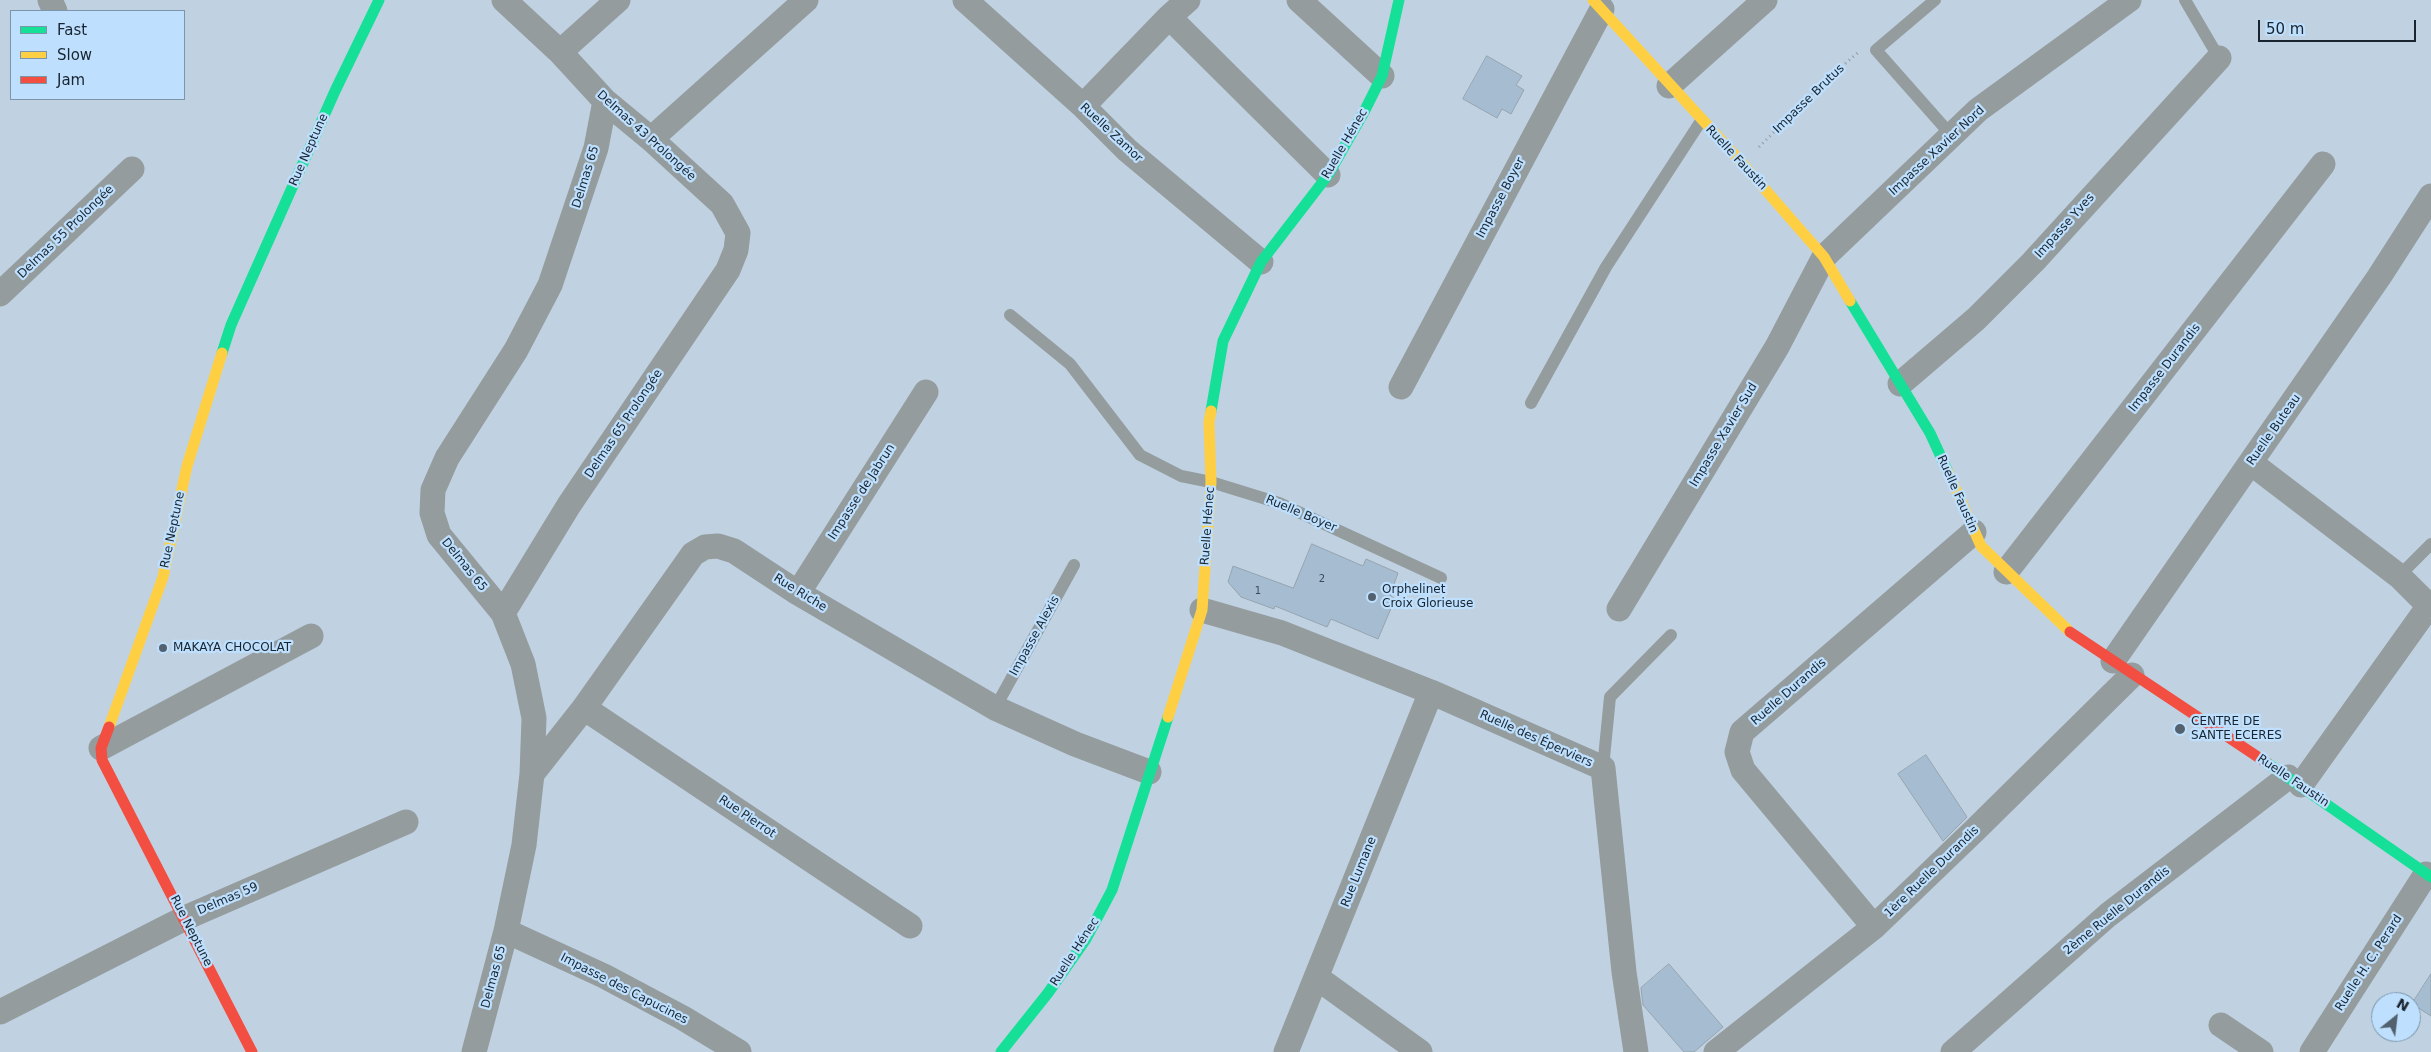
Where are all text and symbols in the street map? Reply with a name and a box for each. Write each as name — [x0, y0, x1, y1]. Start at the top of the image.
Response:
legend — [10, 10, 185, 100]
scale bar — [2261, 10, 2418, 42]
text: 50 m — [2266, 20, 2304, 38]
text: Fast — [57, 21, 87, 39]
text: Slow — [57, 46, 92, 64]
street label: Impasse Brutus — [1770, 61, 1848, 137]
text: Jam — [57, 71, 85, 89]
street label: Delmas 43 Prolongée — [594, 88, 698, 184]
street label: Ruelle Zamor — [1077, 100, 1145, 166]
street label: Impasse Xavier Nord — [1886, 103, 1988, 199]
street label: Ruelle Hénec — [1319, 106, 1371, 182]
street label: Rue Neptune — [287, 111, 331, 189]
street label: Ruelle Faustin — [1702, 123, 1770, 193]
street label: Delmas 65 — [570, 144, 602, 210]
street label: Impasse Boyer — [1474, 155, 1528, 241]
street label: Delmas 55 Prolongée — [15, 182, 117, 282]
street label: Impasse Yves — [2032, 191, 2098, 261]
street label: Impasse Durandis — [2126, 321, 2204, 415]
street label: Delmas 65 Prolongée — [582, 367, 666, 481]
street label: Impasse Xavier Sud — [1687, 380, 1761, 490]
street label: Ruelle Buteau — [2244, 392, 2304, 468]
street label: Impasse de Jabrun — [826, 441, 898, 543]
street label: Ruelle Faustin — [1933, 453, 1981, 535]
street label: Ruelle Hénec — [1198, 486, 1218, 566]
street label: Rue Neptune — [158, 490, 188, 570]
street label: Ruelle Boyer — [1263, 493, 1339, 535]
street label: Delmas 65 — [438, 535, 490, 595]
street label: Rue Riche — [771, 571, 829, 615]
house number: 2 — [1319, 573, 1325, 585]
place label: Orphelinet Croix Glorieuse — [1382, 583, 1474, 611]
house number: 1 — [1255, 585, 1261, 597]
marker: Orphelinet Croix Glorieuse — [1366, 591, 1378, 603]
street label: Impasse Alexis — [1007, 593, 1063, 679]
place label: MAKAYA CHOCOLAT — [173, 641, 291, 655]
marker: MAKAYA CHOCOLAT — [157, 642, 169, 654]
street label: Ruelle Durandis — [1749, 656, 1829, 728]
street label: Ruelle des Éperviers — [1477, 708, 1595, 770]
place label: CENTRE DE SANTE ECERES — [2191, 715, 2282, 743]
marker: CENTRE DE SANTE ECERES — [2173, 722, 2187, 736]
street label: Ruelle Faustin — [2254, 752, 2332, 810]
street label: Rue Pierrot — [716, 793, 778, 841]
street label: 1ère Ruelle Durandis — [1882, 823, 1982, 921]
street label: Rue Lumane — [1338, 835, 1380, 909]
street label: 2ème Ruelle Durandis — [2061, 864, 2173, 958]
street label: Delmas 59 — [196, 880, 260, 918]
street label: Rue Neptune — [167, 893, 215, 969]
street label: Ruelle H. C. Perard — [2332, 912, 2406, 1014]
street label: Ruelle Hénec — [1048, 915, 1102, 989]
street label: Delmas 65 — [479, 944, 509, 1010]
street label: Impasse des Capucines — [558, 951, 690, 1027]
north arrow — [2371, 992, 2421, 1042]
text: N — [2394, 995, 2412, 1015]

